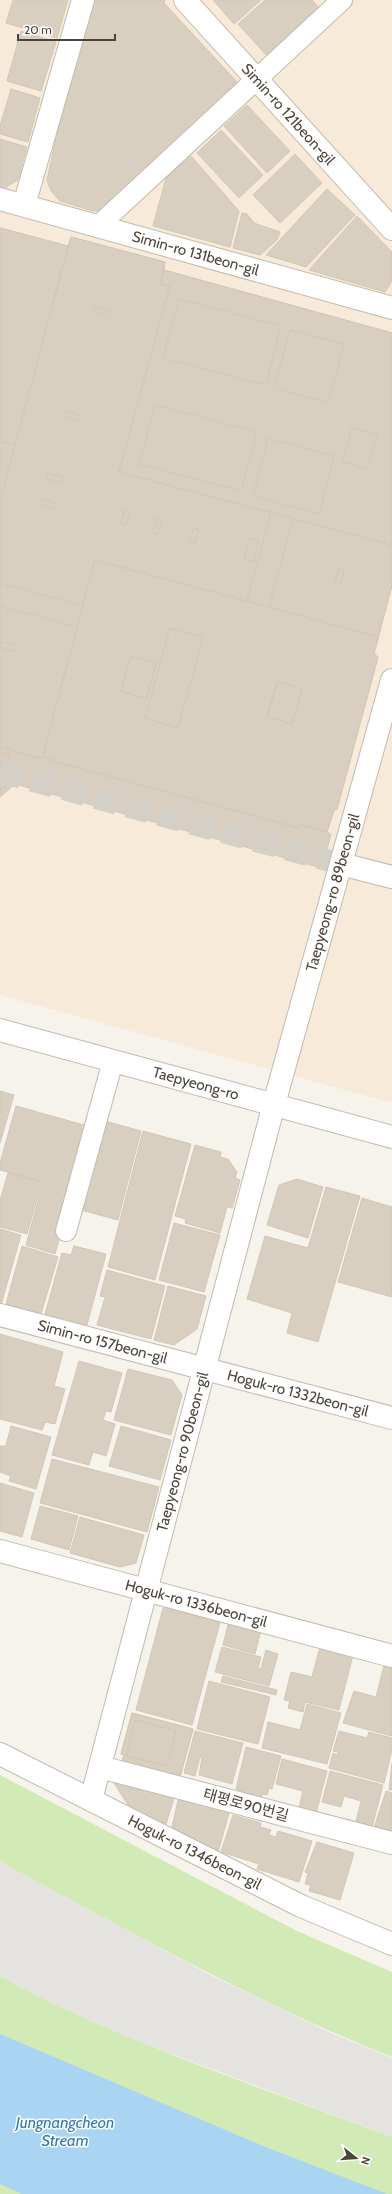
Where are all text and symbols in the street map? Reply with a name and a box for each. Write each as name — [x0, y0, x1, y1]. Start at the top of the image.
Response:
scale bar — [18, 16, 115, 42]
text: 20 m — [24, 22, 52, 37]
street label: Simin-ro 121beon-gil — [238, 60, 339, 169]
street label: Simin-ro 131beon-gil — [130, 227, 261, 280]
street label: Taepyeong-ro 89beon-gil — [302, 811, 363, 974]
street label: Taepyeong-ro — [151, 1063, 241, 1104]
street label: Simin-ro 157beon-gil — [36, 1316, 170, 1368]
street label: Hoguk-ro 1332beon-gil — [225, 1366, 371, 1421]
street label: Taepyeong-ro 90beon-gil — [153, 1370, 212, 1534]
street label: Hoguk-ro 1336beon-gil — [123, 1576, 269, 1631]
street label: 태평로90번길 — [201, 1785, 291, 1825]
street label: Hoguk-ro 1346beon-gil — [125, 1811, 265, 1894]
water label: Jungnangcheon Stream — [14, 2113, 114, 2150]
north arrow — [336, 2138, 376, 2178]
text: N — [358, 2155, 373, 2167]

